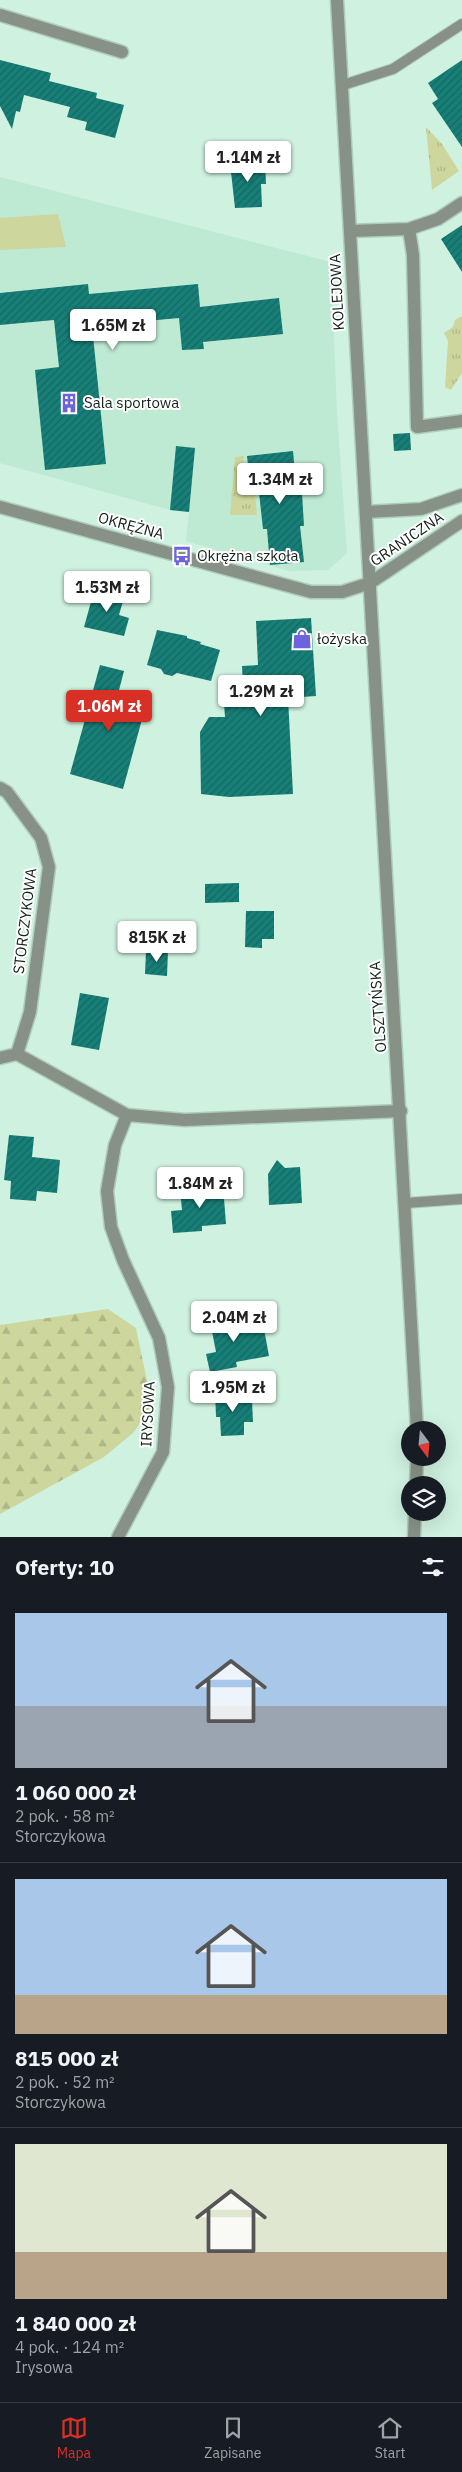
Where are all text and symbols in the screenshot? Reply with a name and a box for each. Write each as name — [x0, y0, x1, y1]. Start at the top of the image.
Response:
pin: 1.14M zł — [196, 140, 300, 183]
text: 1.14M zł — [216, 147, 280, 167]
street label: KOLEJOWA — [325, 253, 348, 331]
pin: 1.65M zł — [61, 308, 165, 351]
text: 1.65M zł — [81, 315, 145, 335]
building icon: Sala sportowa — [58, 392, 80, 414]
place label: Sala sportowa — [84, 393, 179, 412]
pin: 1.34M zł — [228, 462, 332, 505]
text: 1.34M zł — [248, 469, 312, 489]
street label: GRANICZNA — [366, 507, 447, 570]
street label: OKRĘŻNA — [96, 508, 167, 544]
bus stop icon: Okrężna szkoła — [171, 545, 193, 567]
place label: Okrężna szkoła — [197, 546, 299, 565]
pin: 1.53M zł — [55, 570, 159, 613]
text: 1.53M zł — [75, 577, 139, 597]
shop icon: łożyska — [291, 628, 313, 650]
place label: łożyska — [317, 629, 367, 648]
pin: 1.29M zł — [209, 674, 313, 717]
text: 1.29M zł — [229, 681, 293, 701]
pin: 1.06M zł — [57, 690, 161, 732]
text: 1.06M zł — [77, 696, 141, 716]
street label: STORCZYKOWA — [9, 867, 40, 975]
pin: 815K zł — [111, 920, 203, 963]
text: 815K zł — [128, 927, 186, 947]
street label: OLSZTYŃSKA — [365, 960, 390, 1053]
pin: 1.84M zł — [148, 1166, 252, 1209]
text: 1.84M zł — [168, 1173, 232, 1193]
pin: 2.04M zł — [182, 1300, 286, 1343]
text: 2.04M zł — [202, 1307, 266, 1327]
pin: 1.95M zł — [181, 1370, 285, 1413]
text: 1.95M zł — [201, 1377, 265, 1397]
street label: IRYSOWA — [136, 1380, 159, 1447]
north arrow — [401, 1421, 446, 1466]
map controls — [401, 1421, 446, 1521]
button: layers — [401, 1476, 446, 1521]
text: Oferty: 10 — [15, 1553, 114, 1581]
icon: filters — [419, 1553, 447, 1581]
icon: home — [186, 1646, 276, 1736]
text: 1 060 000 zł — [15, 1778, 136, 1806]
text: 2 pok. · 58 m² — [15, 1806, 115, 1826]
text: Storczykowa — [15, 1826, 106, 1846]
icon: home — [186, 1911, 276, 2001]
text: 815 000 zł — [15, 2044, 118, 2072]
text: 2 pok. · 52 m² — [15, 2072, 115, 2092]
text: Storczykowa — [15, 2092, 106, 2112]
icon: home — [186, 2176, 276, 2266]
text: 1 840 000 zł — [15, 2309, 136, 2337]
text: 4 pok. · 124 m² — [15, 2337, 124, 2357]
text: Irysowa — [15, 2357, 73, 2377]
tab: Mapa — [57, 2414, 91, 2462]
tab: Zapisane — [204, 2414, 261, 2462]
tab: Start — [375, 2414, 405, 2462]

